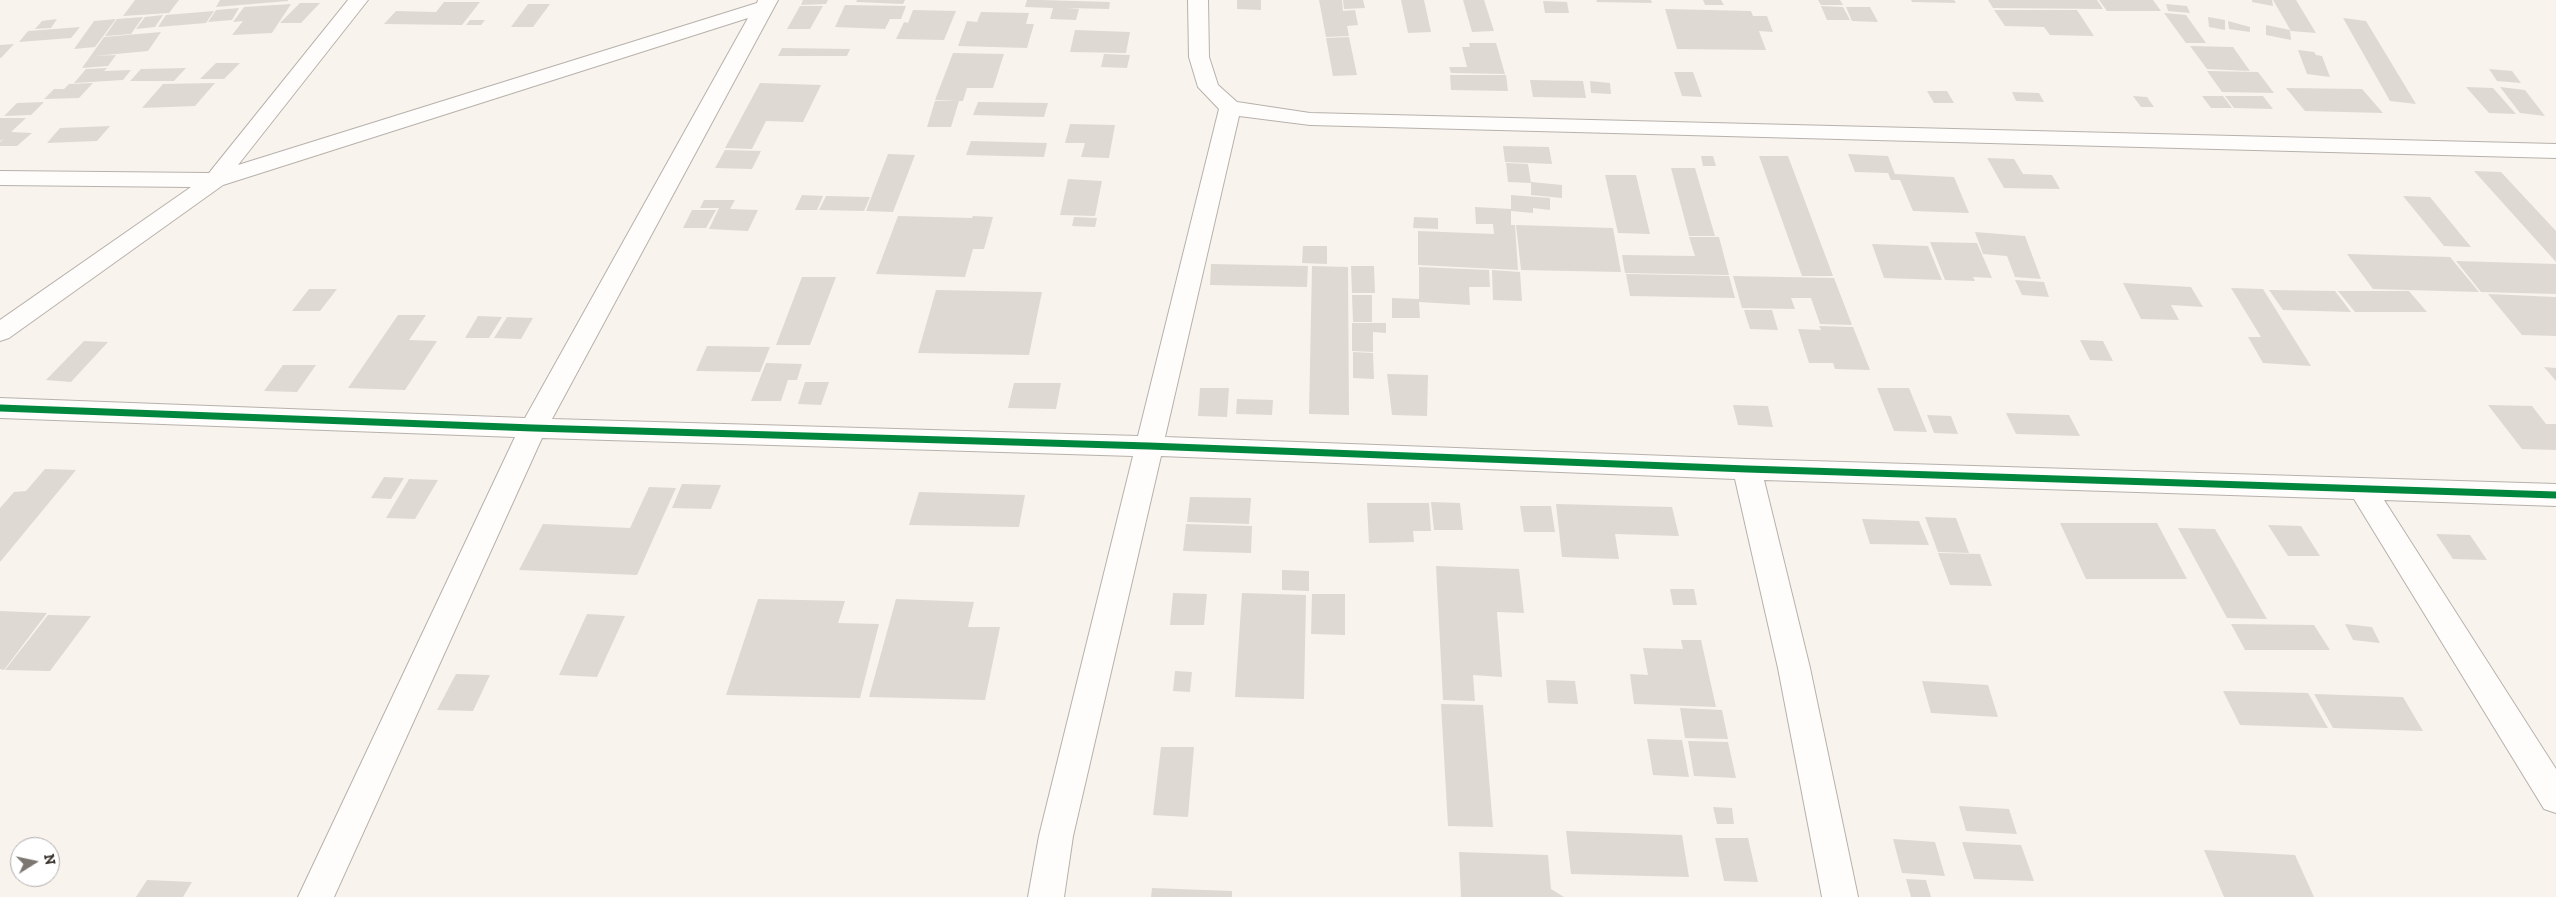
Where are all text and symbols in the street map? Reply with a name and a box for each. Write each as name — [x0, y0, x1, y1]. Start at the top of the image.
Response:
north arrow — [10, 837, 60, 887]
text: N — [40, 853, 59, 866]

